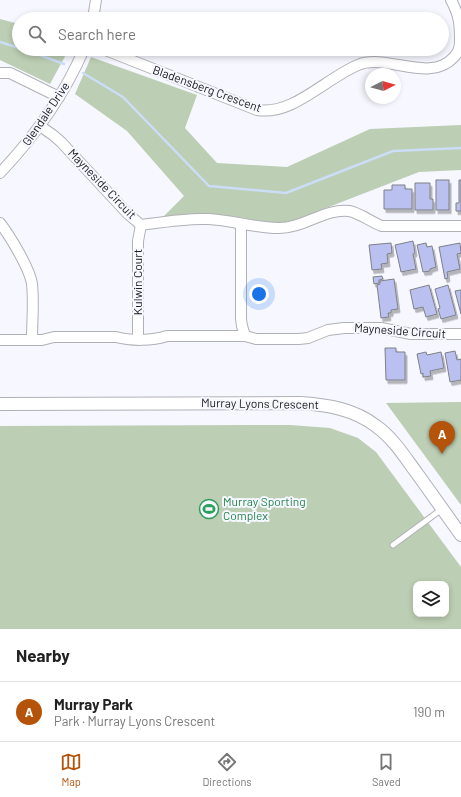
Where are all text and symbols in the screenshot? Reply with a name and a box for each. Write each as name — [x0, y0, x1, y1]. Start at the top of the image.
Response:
search box — [12, 12, 449, 56]
icon: search — [26, 23, 48, 45]
text: Search here — [58, 25, 136, 43]
street label: Bladensberg Crescent — [151, 62, 264, 114]
north arrow — [365, 68, 401, 104]
street label: Glendale Drive — [19, 79, 72, 148]
street label: Mayneside Circuit — [66, 145, 140, 221]
street label: Kulwin Court — [130, 249, 144, 315]
your location — [249, 284, 269, 304]
street label: Mayneside Circuit — [354, 320, 446, 340]
street label: Murray Lyons Crescent — [201, 395, 319, 411]
pin: A — [429, 421, 455, 454]
place label: Murray Sporting Complex — [223, 494, 306, 522]
sports icon: Murray Sporting Complex — [198, 498, 220, 520]
map controls — [413, 581, 449, 617]
button: layers — [413, 581, 449, 617]
text: Nearby — [16, 645, 70, 665]
text: Murray Park — [54, 695, 133, 713]
text: A — [25, 704, 33, 720]
text: 190 m — [413, 704, 445, 720]
text: Park · Murray Lyons Crescent — [54, 713, 215, 729]
tab: Map — [60, 751, 82, 788]
tab: Directions — [202, 751, 252, 788]
tab: Saved — [372, 751, 401, 788]

